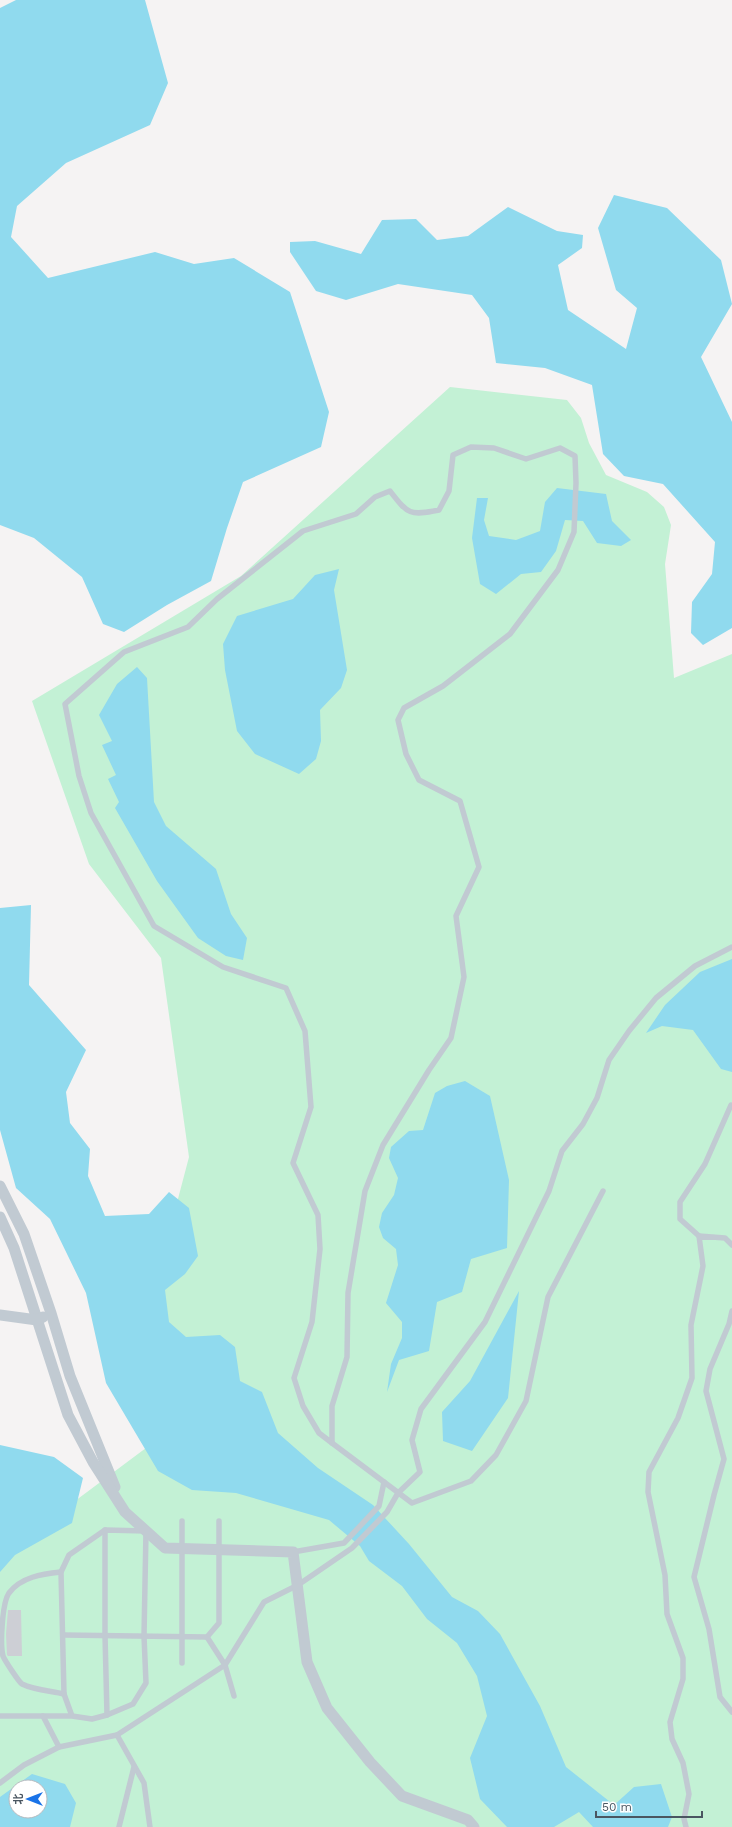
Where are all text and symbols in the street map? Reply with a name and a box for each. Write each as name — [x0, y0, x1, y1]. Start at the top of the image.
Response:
north arrow — [8, 1779, 48, 1819]
scale bar — [596, 1793, 702, 1819]
text: 北 — [12, 1794, 25, 1805]
text: 50 m — [602, 1800, 632, 1814]

